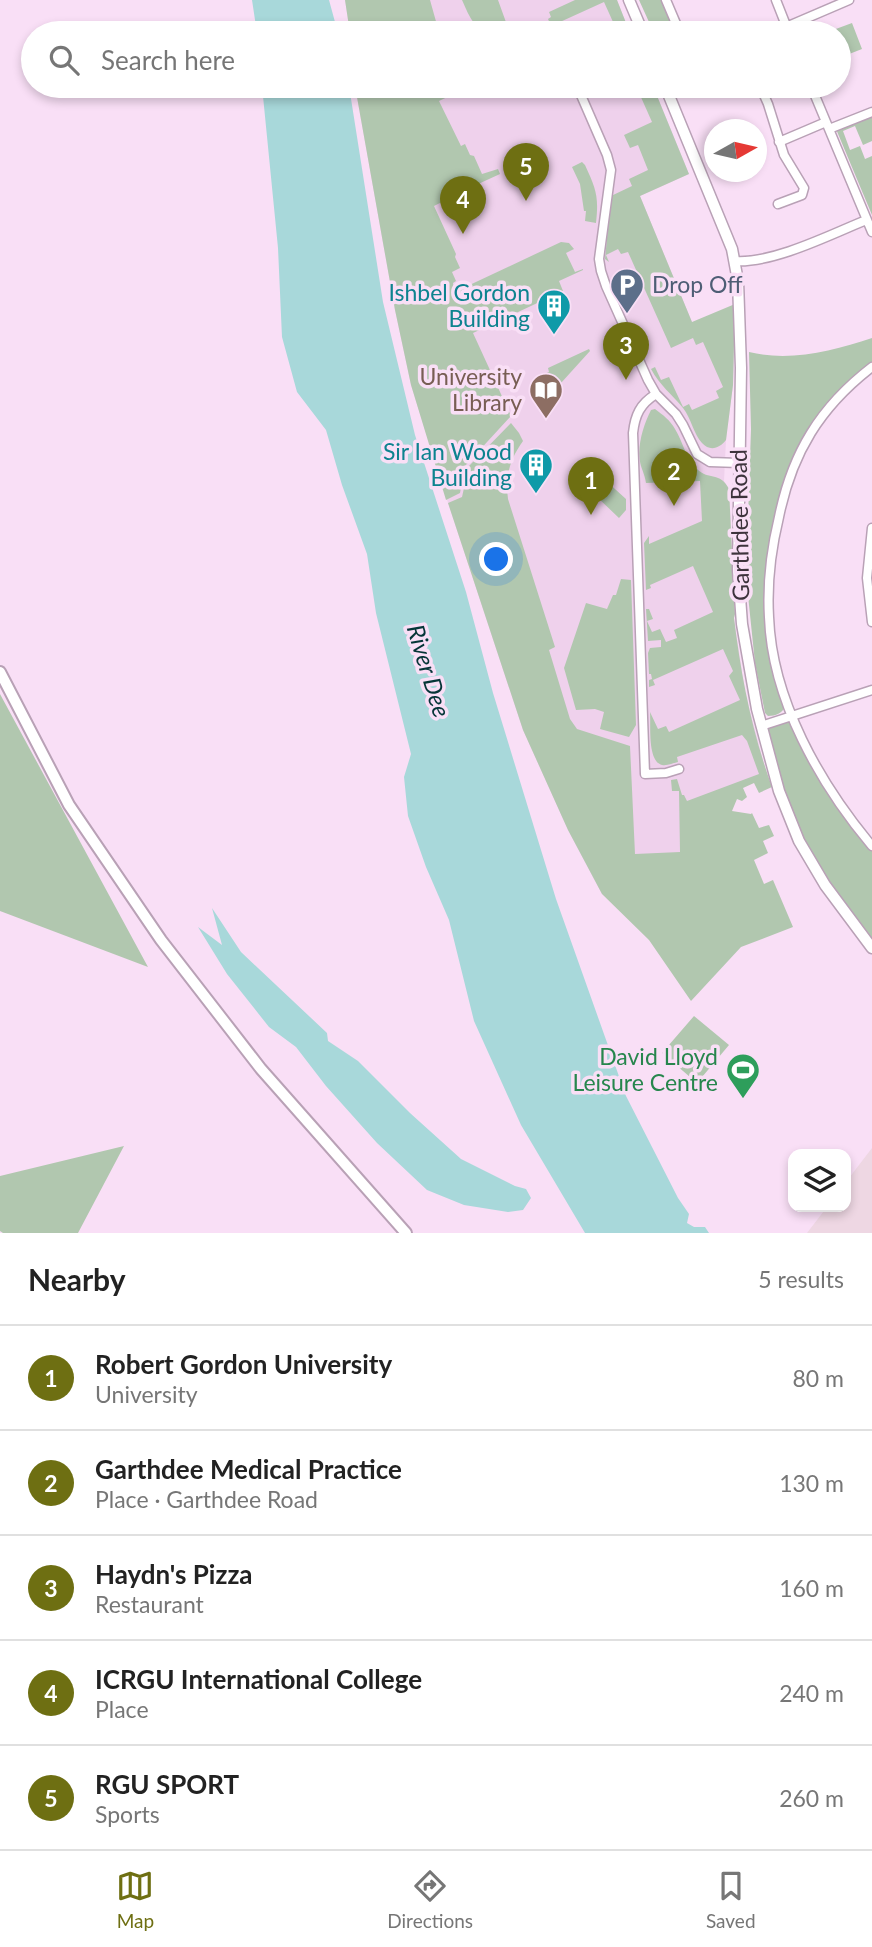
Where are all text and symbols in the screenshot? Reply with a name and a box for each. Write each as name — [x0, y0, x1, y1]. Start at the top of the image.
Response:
search box — [21, 21, 851, 98]
icon: search — [45, 41, 83, 79]
text: Search here — [101, 44, 235, 76]
north arrow — [704, 119, 767, 182]
pin: 5 — [503, 143, 549, 201]
pin: 4 — [440, 176, 486, 234]
parking icon: Drop Off — [608, 266, 646, 315]
place label: Drop Off — [652, 270, 743, 298]
place label: Ishbel Gordon Building — [388, 278, 530, 332]
building icon: Ishbel Gordon Building — [535, 287, 573, 336]
pin: 3 — [603, 322, 649, 380]
place label: University Library — [420, 362, 522, 416]
library icon: University Library — [527, 371, 565, 420]
place label: Sir Ian Wood Building — [383, 437, 512, 491]
building icon: Sir Ian Wood Building — [517, 446, 555, 495]
pin: 2 — [651, 448, 697, 506]
street label: Garthdee Road — [724, 449, 754, 601]
pin: 1 — [568, 457, 614, 515]
your location — [479, 542, 513, 576]
water label: River Dee — [402, 621, 457, 720]
place label: David Lloyd Leisure Centre — [572, 1042, 718, 1096]
sports icon: David Lloyd Leisure Centre — [724, 1051, 762, 1100]
map controls — [788, 1149, 851, 1212]
button: layers — [788, 1149, 851, 1212]
text: Nearby — [28, 1261, 126, 1297]
text: 5 results — [758, 1265, 844, 1293]
text: Robert Gordon University — [95, 1348, 392, 1380]
text: 1 — [44, 1364, 58, 1392]
text: 80 m — [793, 1364, 844, 1392]
text: University — [95, 1380, 198, 1408]
text: Garthdee Medical Practice — [95, 1453, 402, 1485]
text: 2 — [44, 1469, 58, 1497]
text: 130 m — [779, 1469, 844, 1497]
text: Place · Garthdee Road — [95, 1485, 318, 1513]
text: Haydn's Pizza — [95, 1558, 253, 1590]
text: 3 — [44, 1574, 58, 1602]
text: 160 m — [779, 1574, 844, 1602]
text: Restaurant — [95, 1590, 204, 1618]
text: ICRGU International College — [95, 1663, 422, 1695]
text: 4 — [44, 1679, 58, 1707]
text: 240 m — [779, 1679, 844, 1707]
text: Place — [95, 1695, 149, 1723]
text: RGU SPORT — [95, 1768, 239, 1800]
text: 5 — [44, 1784, 58, 1812]
text: 260 m — [779, 1784, 844, 1812]
text: Sports — [95, 1800, 160, 1828]
tab: Map — [116, 1867, 154, 1932]
tab: Directions — [387, 1867, 473, 1932]
tab: Saved — [706, 1867, 756, 1932]

